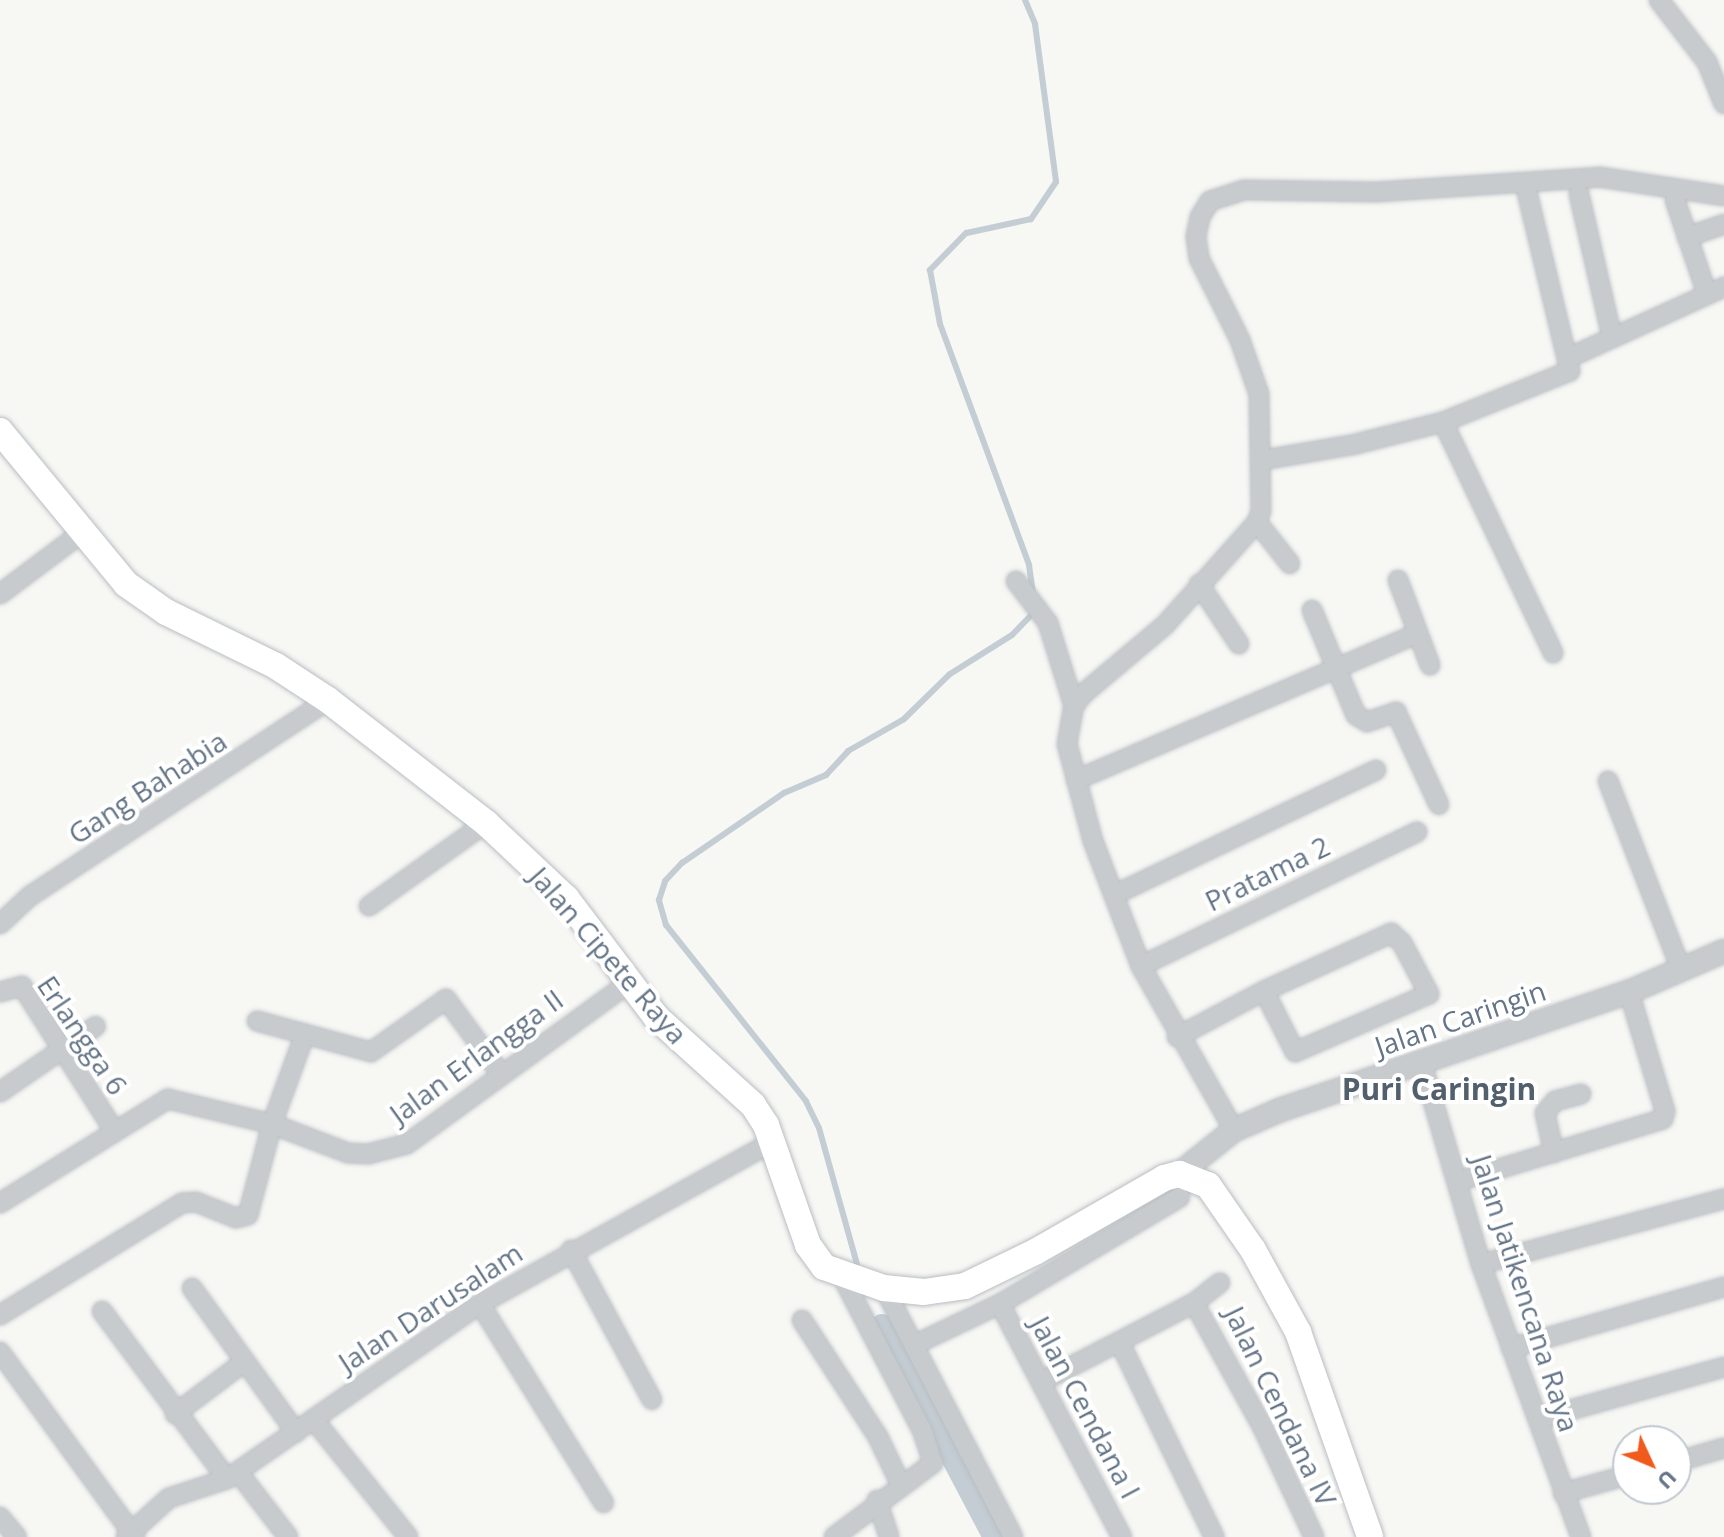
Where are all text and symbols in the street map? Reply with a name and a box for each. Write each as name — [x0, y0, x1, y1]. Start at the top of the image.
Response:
street label: Gang Bahabia — [62, 723, 232, 851]
street label: Pratama 2 — [1199, 828, 1335, 918]
street label: Jalan Cipete Raya — [523, 860, 695, 1050]
street label: Erlangga 6 — [31, 969, 135, 1101]
street label: Jalan Caringin — [1370, 973, 1550, 1063]
street label: Jalan Erlangga II — [383, 982, 569, 1130]
district label: Puri Caringin — [1342, 1071, 1536, 1107]
street label: Jalan Jatikencana Raya — [1465, 1150, 1587, 1436]
street label: Jalan Darusalam — [332, 1235, 528, 1379]
street label: Jalan Cendana IV — [1218, 1301, 1344, 1511]
street label: Jalan Cendana I — [1024, 1310, 1148, 1504]
north arrow — [1612, 1425, 1692, 1505]
text: U — [1651, 1464, 1684, 1497]

